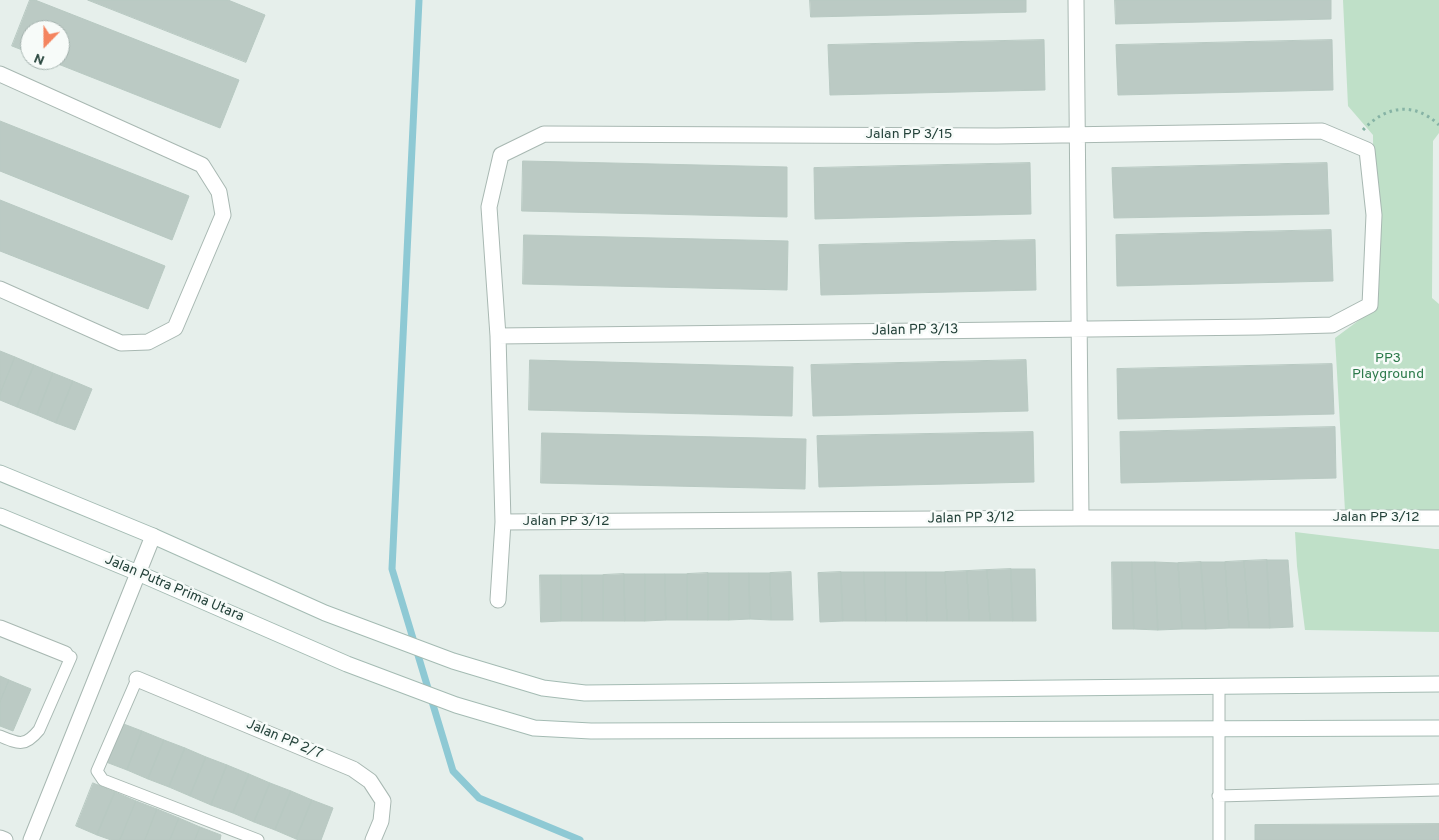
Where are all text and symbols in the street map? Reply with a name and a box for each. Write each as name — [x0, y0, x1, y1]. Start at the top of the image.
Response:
north arrow — [20, 20, 70, 70]
text: N — [32, 49, 47, 68]
street label: Jalan PP 3/15 — [865, 127, 953, 143]
street label: Jalan PP 3/13 — [871, 322, 959, 340]
park label: PP3 Playground — [1352, 351, 1424, 384]
street label: Jalan PP 3/12 — [927, 510, 1015, 528]
street label: Jalan PP 3/12 — [1333, 510, 1419, 526]
street label: Jalan PP 3/12 — [523, 514, 609, 530]
street label: Jalan Putra Prima Utara — [102, 552, 246, 626]
street label: Jalan PP 2/7 — [243, 716, 325, 764]

